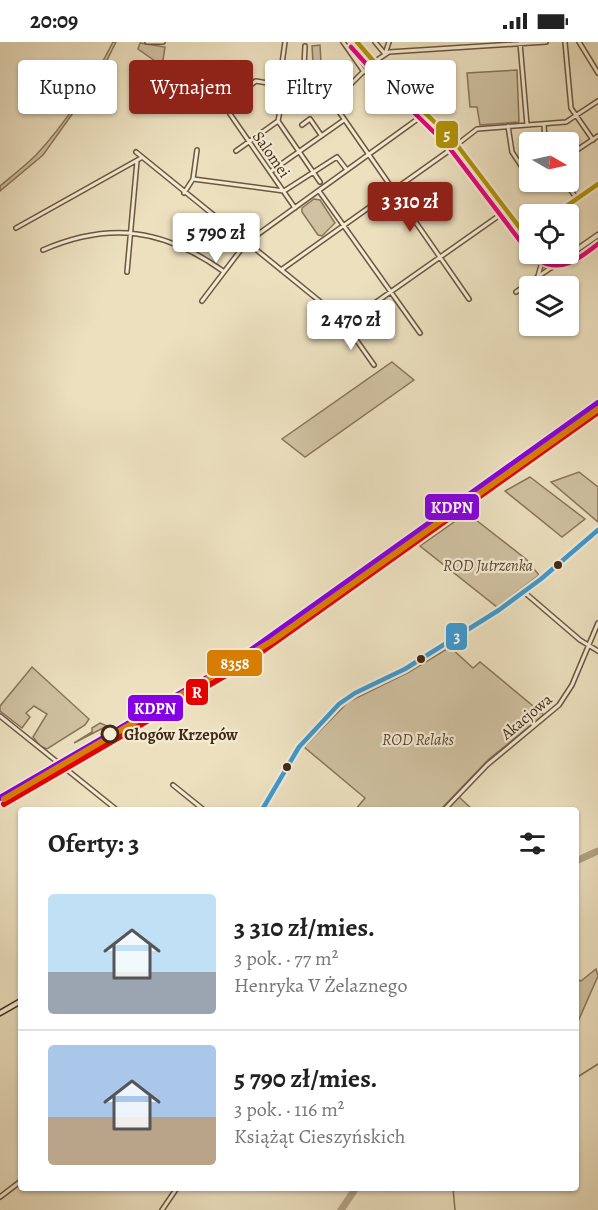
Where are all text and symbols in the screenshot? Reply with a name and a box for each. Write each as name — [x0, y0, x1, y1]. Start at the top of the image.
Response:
text: 20:09 — [30, 6, 78, 36]
chip: Kupno — [18, 60, 117, 114]
chip: Wynajem — [129, 60, 253, 114]
chip: Filtry — [265, 60, 353, 114]
chip: Nowe — [365, 60, 456, 114]
line badge: 5 — [435, 120, 459, 149]
text: 5 — [444, 124, 451, 146]
street label: Salomei — [247, 127, 295, 182]
north arrow — [519, 132, 579, 192]
map controls — [519, 132, 579, 336]
pin: 3 310 zł — [348, 182, 472, 233]
text: 3 310 zł — [382, 188, 438, 215]
button: locate — [519, 204, 579, 264]
pin: 5 790 zł — [154, 213, 278, 264]
text: 5 790 zł — [187, 219, 245, 246]
button: layers — [519, 276, 579, 336]
pin: 2 470 zł — [289, 300, 413, 351]
text: 2 470 zł — [321, 306, 381, 333]
line badge: KDPN — [424, 493, 480, 521]
text: KDPN — [431, 497, 474, 519]
park label: ROD Jutrzenka — [443, 555, 534, 577]
unlabelled marker — [552, 559, 564, 571]
line badge: 3 — [445, 622, 468, 651]
text: 3 — [454, 626, 461, 648]
line badge: 8358 — [206, 649, 263, 677]
text: 8358 — [220, 653, 250, 675]
unlabelled marker — [415, 653, 427, 665]
line badge: R — [185, 678, 209, 706]
text: R — [192, 682, 203, 704]
street label: Akacjowa — [495, 688, 558, 745]
line badge: KDPN — [127, 694, 184, 722]
text: KDPN — [134, 698, 177, 720]
place label: Głogów Krzepów — [124, 724, 238, 746]
marker: Głogów Krzepów — [101, 725, 119, 743]
park label: ROD Relaks — [382, 729, 455, 751]
unlabelled marker — [281, 761, 293, 773]
text: Oferty: 3 — [48, 826, 139, 861]
icon: filters — [516, 827, 549, 860]
text: 3 310 zł/mies. — [234, 910, 375, 945]
icon: home — [96, 918, 168, 990]
text: 3 pok. · 77 m² — [234, 945, 338, 972]
text: Henryka V Żelaznego — [234, 972, 407, 999]
text: 5 790 zł/mies. — [234, 1061, 377, 1096]
icon: home — [96, 1069, 168, 1141]
text: 3 pok. · 116 m² — [234, 1096, 344, 1123]
text: Książąt Cieszyńskich — [234, 1123, 406, 1150]

